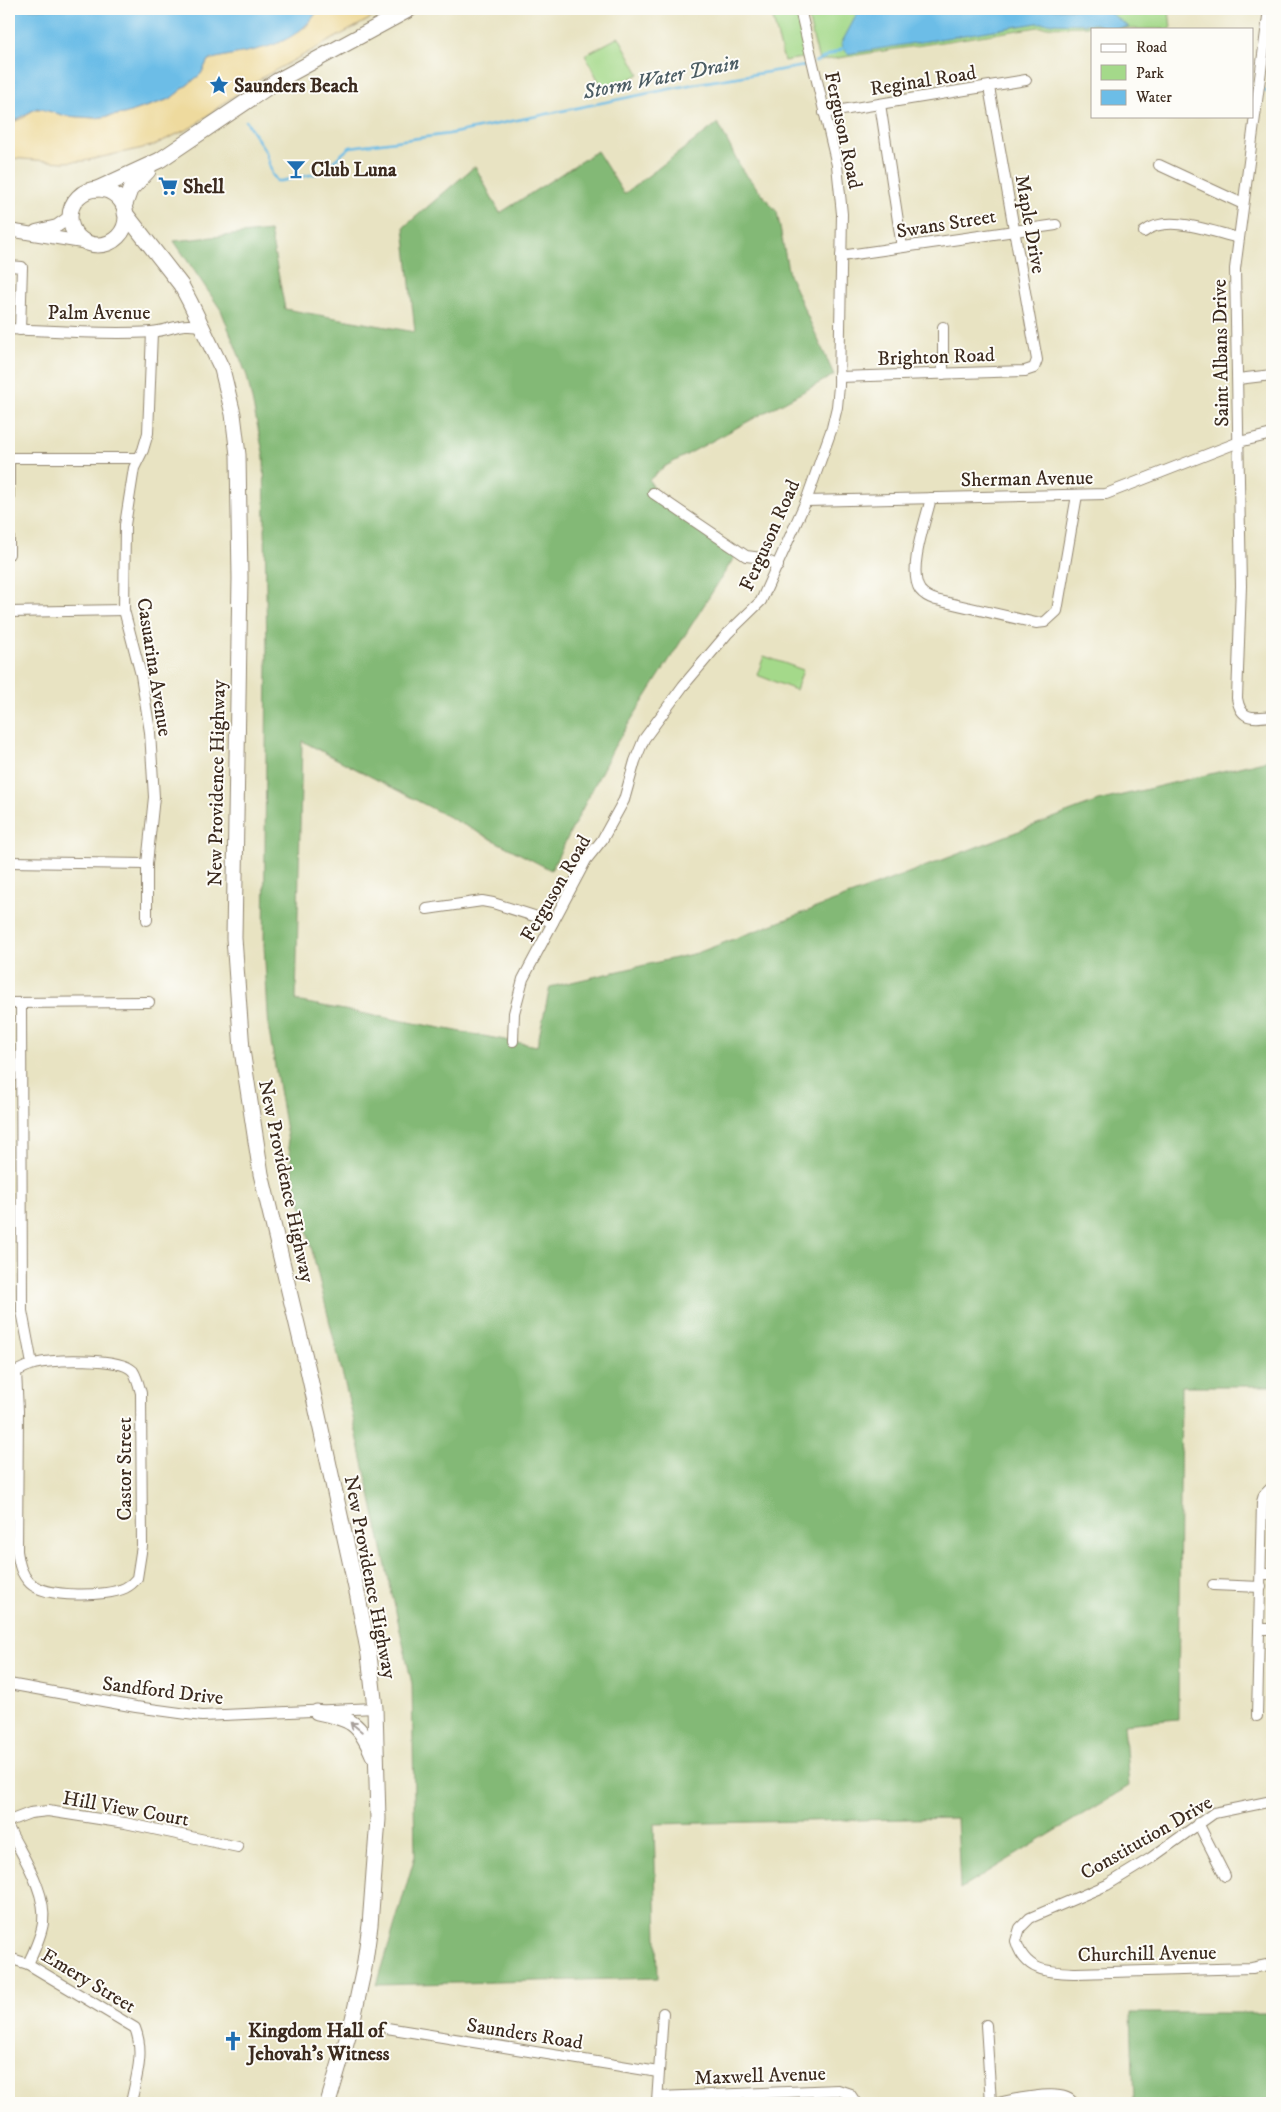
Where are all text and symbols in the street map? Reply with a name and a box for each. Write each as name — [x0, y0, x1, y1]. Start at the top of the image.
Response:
legend — [1091, 28, 1254, 118]
text: Road — [1136, 38, 1168, 57]
water label: Storm Water Drain — [580, 50, 742, 106]
street label: Reginal Road — [868, 61, 978, 102]
text: Park — [1136, 64, 1165, 83]
street label: Ferguson Road — [818, 69, 867, 191]
place icon: Saunders Beach — [208, 74, 230, 96]
place label: Saunders Beach — [234, 74, 359, 99]
text: Water — [1135, 88, 1172, 107]
bar icon: Club Luna — [285, 158, 307, 180]
place label: Club Luna — [311, 158, 397, 183]
street label: Maple Drive — [1009, 173, 1050, 276]
supermarket icon: Shell — [157, 175, 179, 197]
place label: Shell — [183, 175, 225, 200]
street label: Swans Street — [895, 204, 998, 245]
street label: Saint Albans Drive — [1208, 279, 1235, 427]
street label: Palm Avenue — [47, 301, 151, 326]
street label: Brighton Road — [877, 343, 995, 372]
street label: Sherman Avenue — [961, 466, 1094, 493]
street label: Ferguson Road — [735, 476, 806, 595]
street label: Casuarina Avenue — [130, 596, 177, 738]
street label: New Providence Highway — [203, 679, 232, 887]
street label: Ferguson Road — [516, 831, 597, 947]
street label: New Providence Highway — [252, 1078, 319, 1285]
street label: Castor Street — [113, 1417, 138, 1521]
street label: New Providence Highway — [338, 1473, 402, 1682]
street label: Sandford Drive — [101, 1672, 225, 1711]
one-way arrow — [350, 1721, 363, 1732]
street label: Hill View Court — [61, 1786, 191, 1833]
street label: Constitution Drive — [1076, 1790, 1217, 1886]
street label: Churchill Avenue — [1077, 1941, 1217, 1968]
street label: Emery Street — [36, 1943, 140, 2019]
street label: Saunders Road — [465, 2013, 585, 2056]
place label: Kingdom Hall of Jehovah’s Witness — [246, 2019, 390, 2067]
church icon: Kingdom Hall of Jehovah’s Witness — [222, 2030, 244, 2052]
street label: Maxwell Avenue — [694, 2062, 826, 2091]

